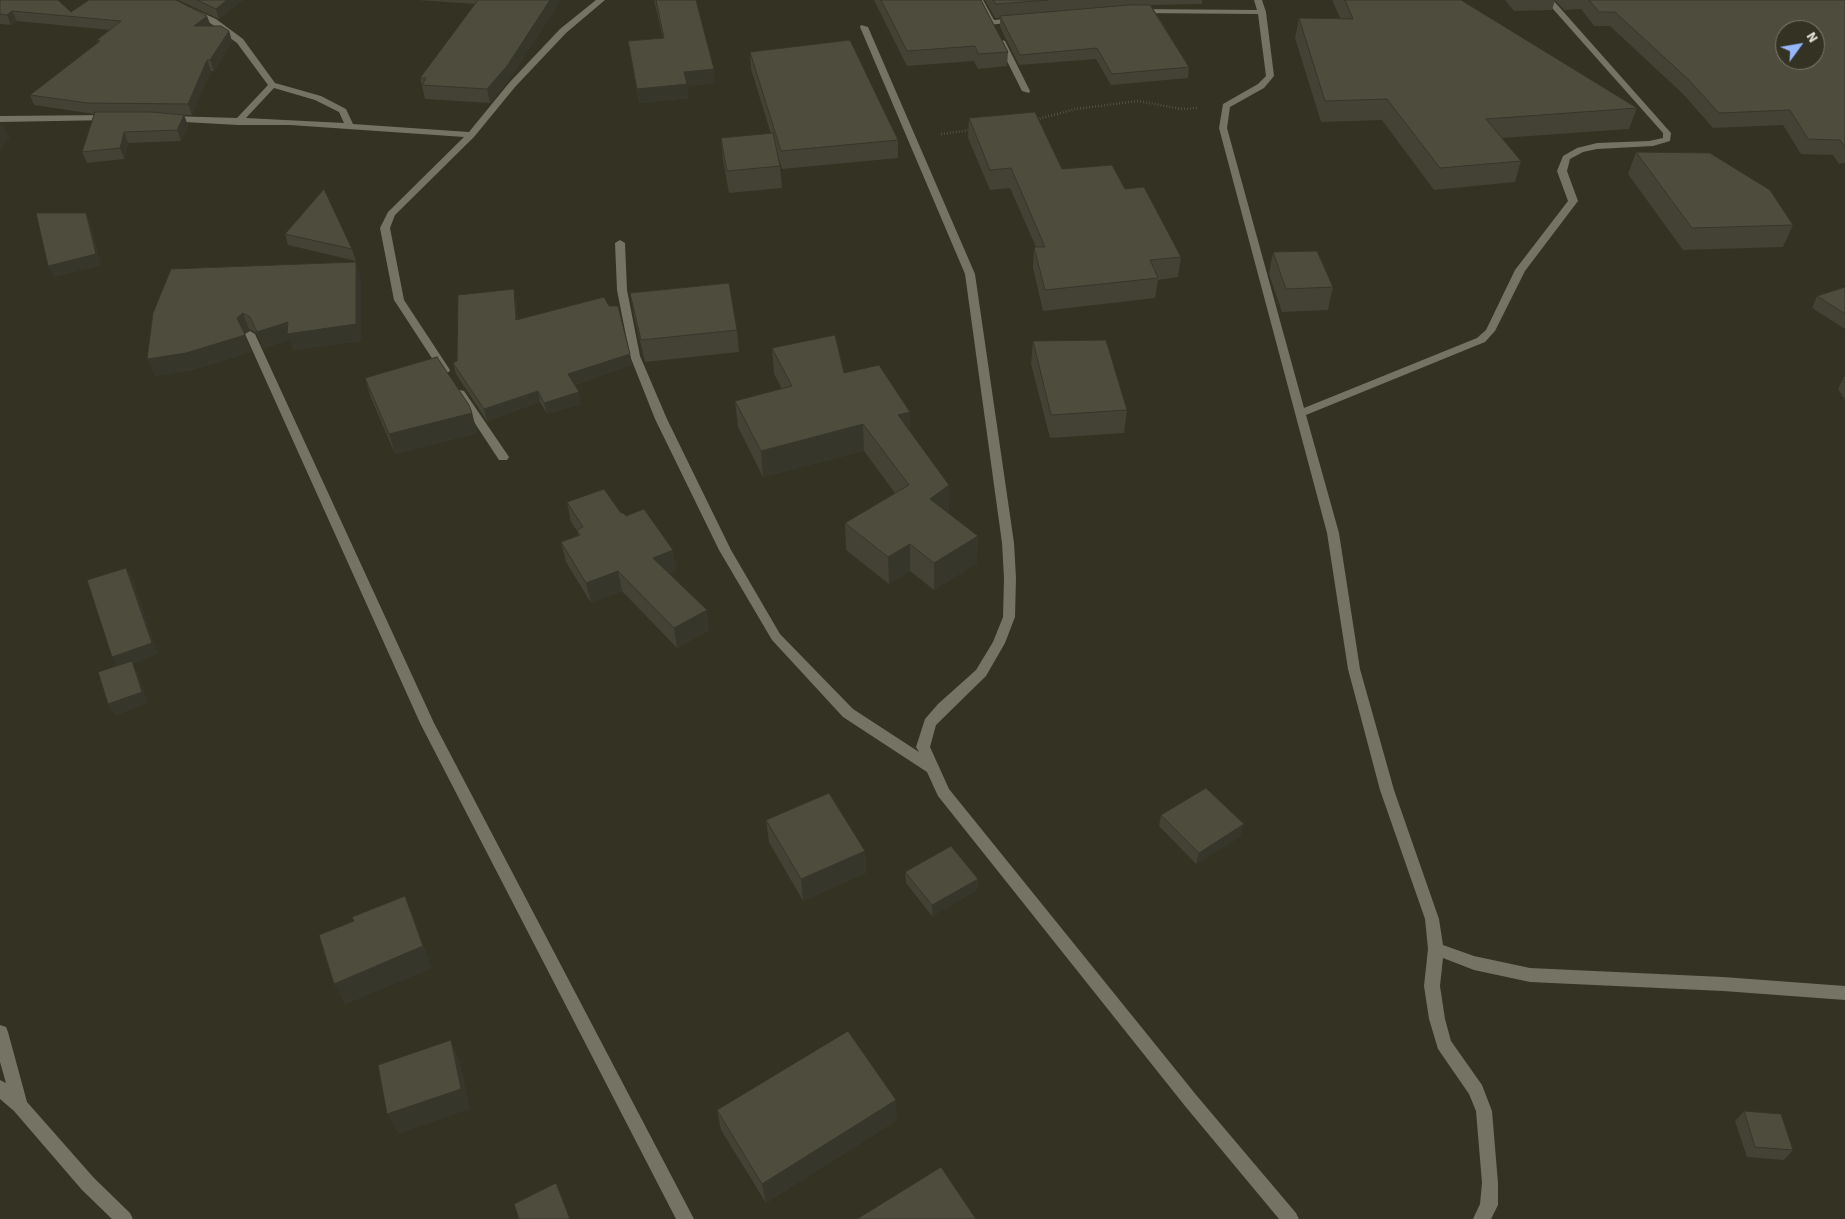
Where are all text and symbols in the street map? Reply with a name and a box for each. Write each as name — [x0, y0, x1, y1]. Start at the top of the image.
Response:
north arrow — [1775, 20, 1825, 70]
text: N — [1801, 28, 1823, 47]

